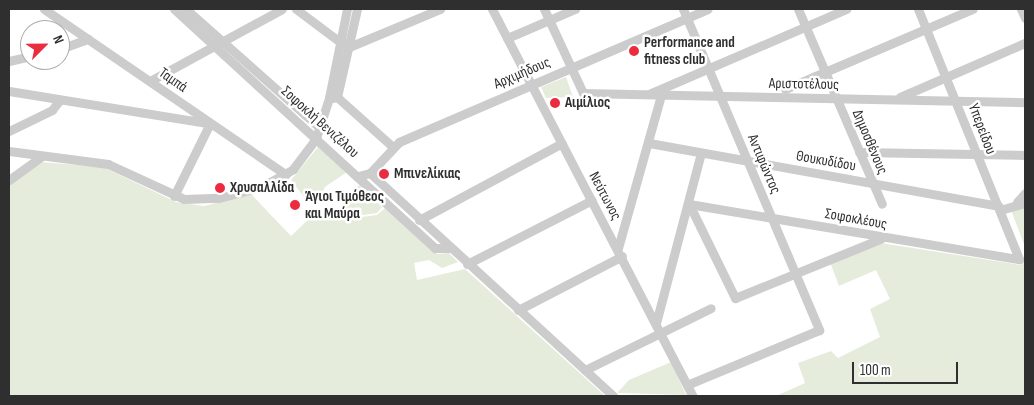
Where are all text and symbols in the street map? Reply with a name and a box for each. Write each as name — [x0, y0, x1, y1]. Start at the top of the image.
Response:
north arrow — [20, 20, 70, 70]
text: N — [49, 33, 68, 46]
place label: Performance and fitness club — [644, 33, 735, 68]
marker: Performance and fitness club — [628, 45, 640, 57]
street label: Αρχιμήδους — [491, 53, 553, 93]
street label: Ταμπά — [155, 64, 191, 96]
street label: Αριστοτέλους — [769, 74, 839, 94]
street label: Σοφοκλή Βενιζέλου — [277, 82, 363, 162]
place label: Αιμίλιος — [565, 94, 610, 112]
marker: Αιμίλιος — [549, 97, 561, 109]
street label: Υπερείδου — [964, 101, 1000, 157]
street label: Δημοσθένους — [848, 107, 892, 177]
street label: Αντιφώντος — [743, 132, 785, 196]
street label: Θουκυδίδου — [795, 147, 857, 175]
place label: Μπινελίκιας — [394, 165, 461, 183]
marker: Μπινελίκιας — [378, 168, 390, 180]
street label: Νεύτωνος — [585, 169, 625, 223]
place label: Χρυσαλλίδα — [230, 179, 294, 197]
marker: Χρυσαλλίδα — [214, 182, 226, 194]
place label: Άγιοι Τιμόθεος και Μαύρα — [305, 187, 384, 222]
marker: Άγιοι Τιμόθεος και Μαύρα — [289, 199, 301, 211]
street label: Σοφοκλέους — [823, 205, 889, 233]
scale bar — [854, 352, 960, 384]
text: 100 m — [860, 361, 891, 380]

